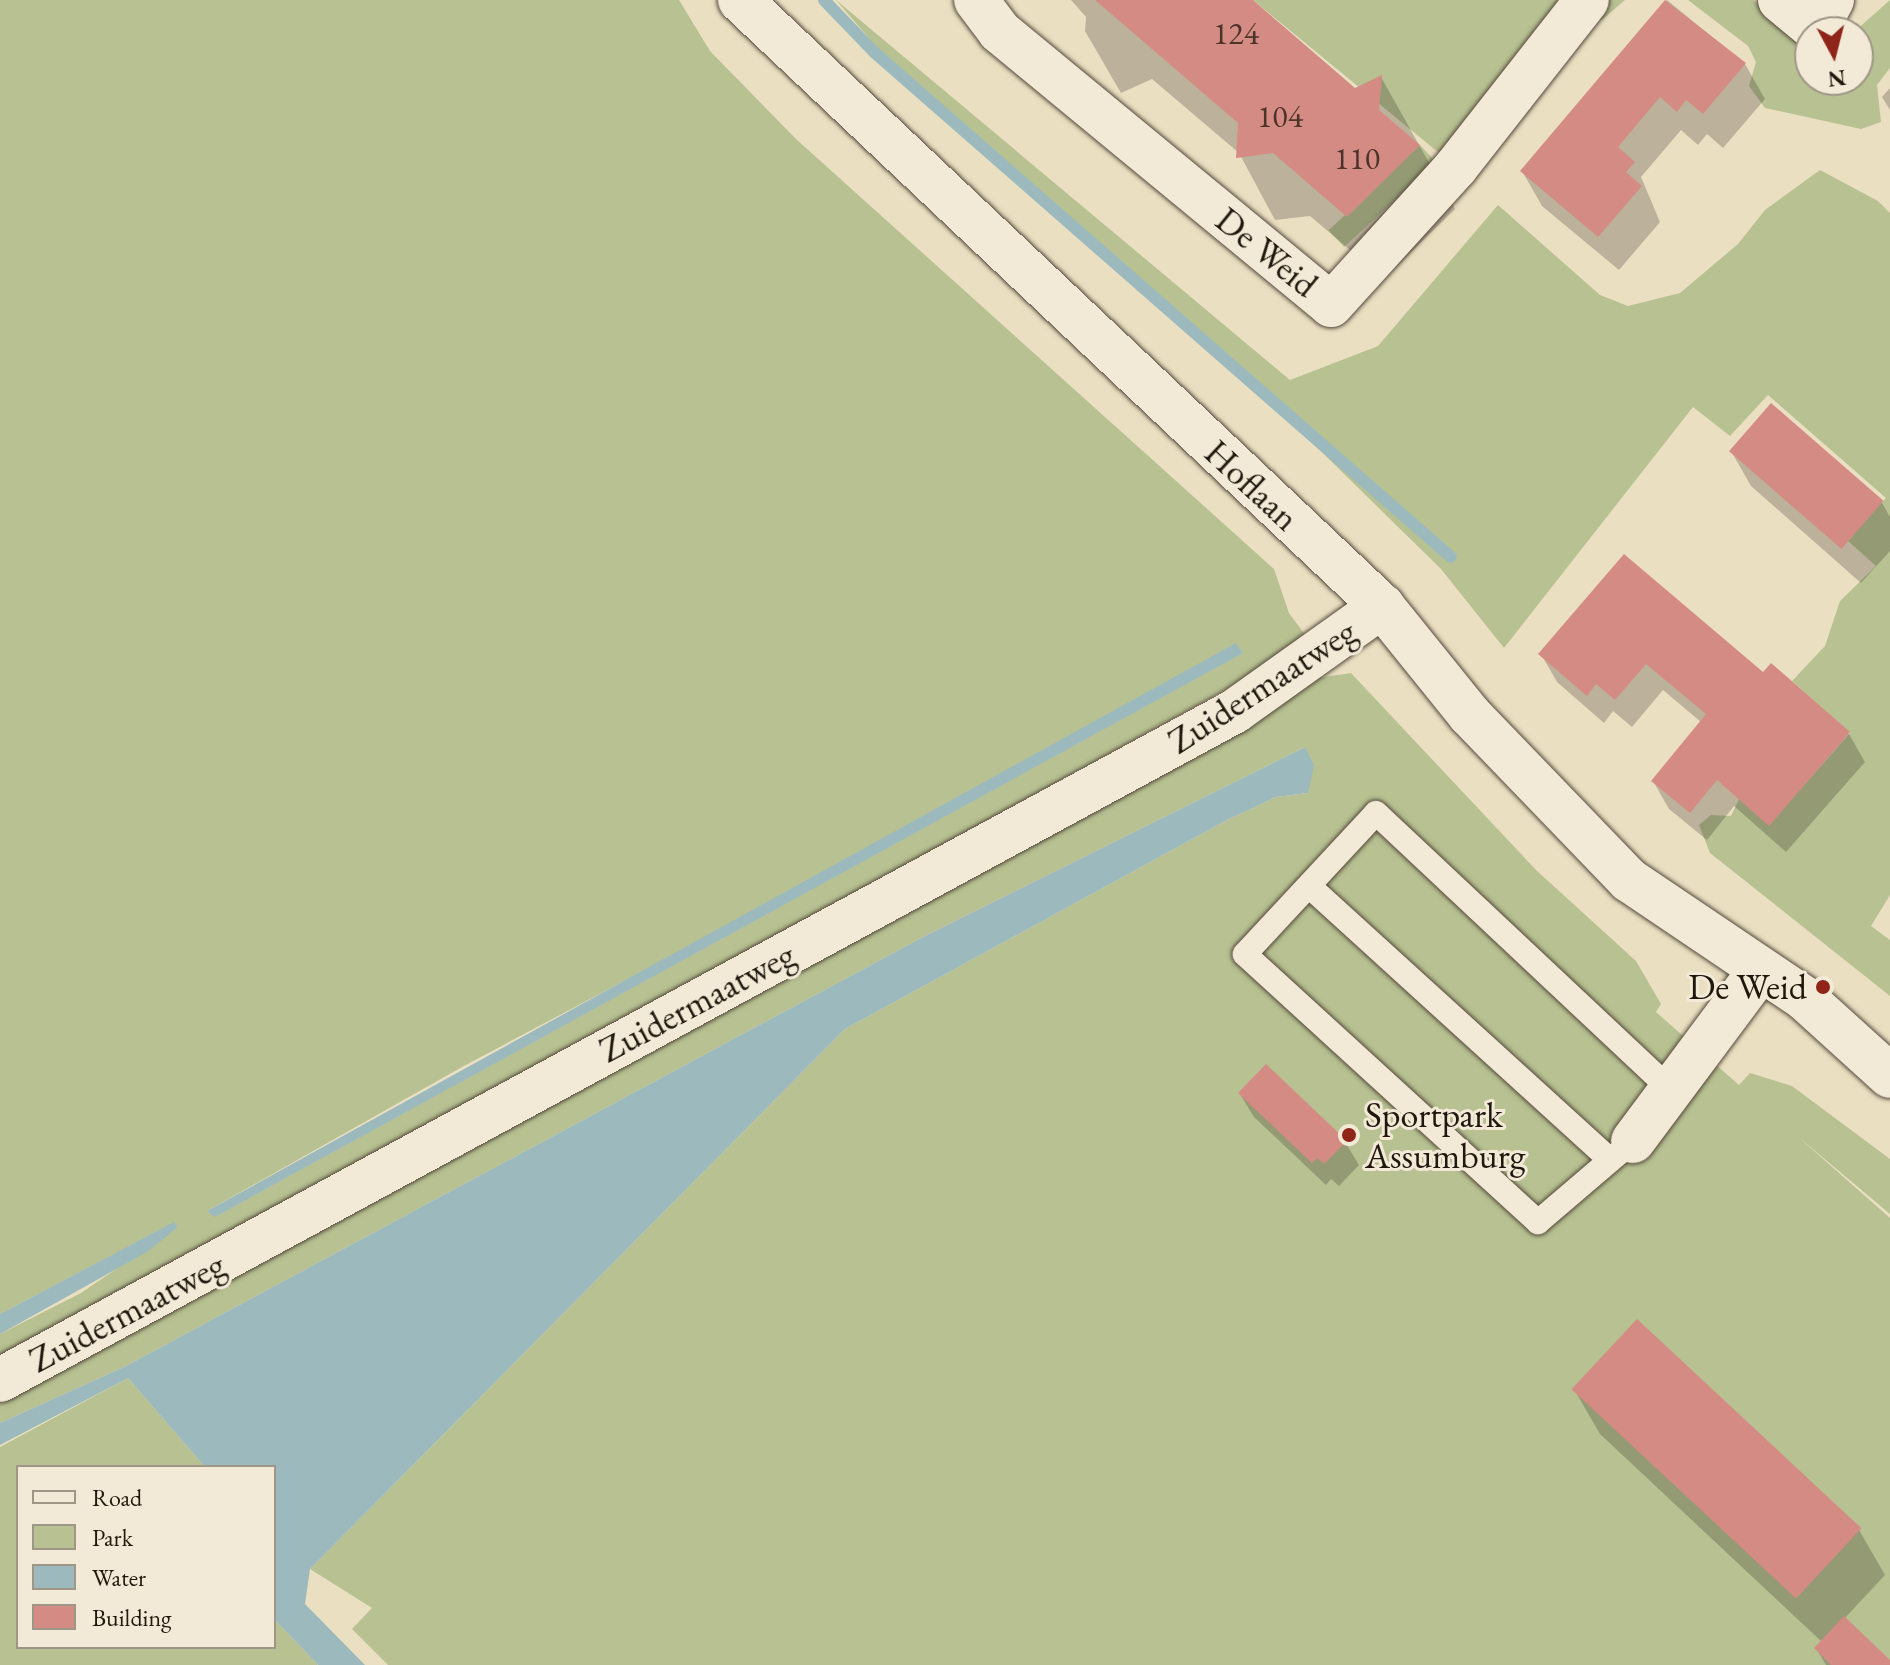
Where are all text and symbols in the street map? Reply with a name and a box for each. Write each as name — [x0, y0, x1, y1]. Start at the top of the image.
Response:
house number: 124 — [1213, 14, 1259, 52]
north arrow — [1794, 16, 1874, 96]
text: N — [1826, 63, 1847, 94]
house number: 104 — [1257, 97, 1303, 135]
house number: 110 — [1334, 139, 1380, 177]
street label: De Weid — [1207, 198, 1327, 306]
street label: Hoflaan — [1196, 431, 1308, 539]
street label: Zuidermaatweg — [1160, 609, 1364, 763]
street label: Zuidermaatweg — [592, 932, 802, 1072]
place label: De Weid — [1688, 965, 1807, 1009]
marker: De Weid — [1814, 978, 1832, 996]
place label: Sportpark Assumburg — [1365, 1092, 1525, 1177]
marker: Sportpark Assumburg — [1340, 1126, 1358, 1144]
street label: Zuidermaatweg — [22, 1242, 232, 1382]
legend — [16, 1465, 276, 1649]
text: Road — [92, 1482, 142, 1513]
text: Park — [92, 1522, 133, 1553]
text: Water — [92, 1562, 146, 1593]
text: Building — [92, 1602, 172, 1633]

